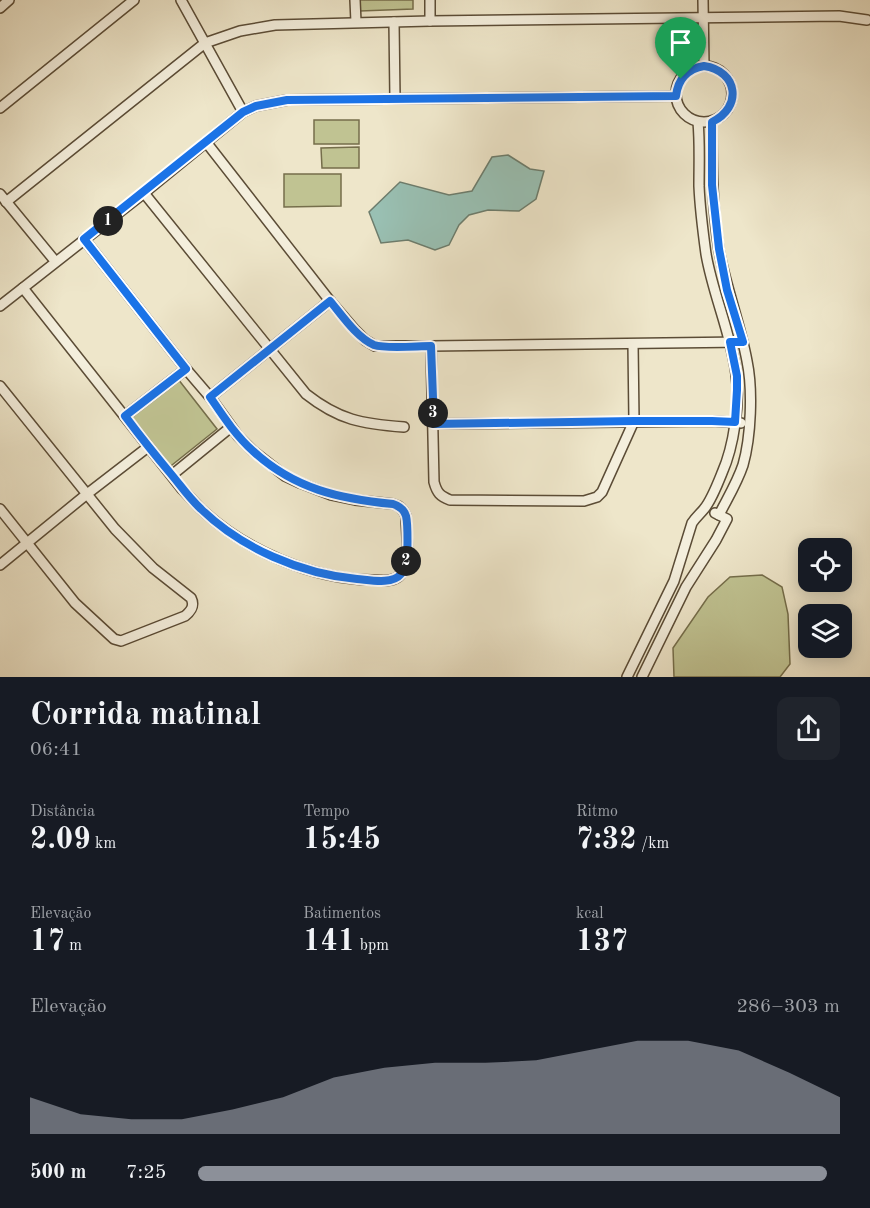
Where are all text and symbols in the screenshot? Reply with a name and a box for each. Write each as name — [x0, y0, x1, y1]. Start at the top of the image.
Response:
pin — [655, 17, 706, 79]
icon: arrive — [664, 26, 697, 59]
pin: 1 — [93, 206, 123, 236]
text: 1 — [103, 213, 113, 229]
pin: 3 — [418, 398, 448, 428]
text: 3 — [428, 405, 438, 421]
map controls — [798, 538, 852, 658]
button: locate — [798, 538, 852, 592]
pin: 2 — [391, 546, 421, 576]
text: 2 — [401, 553, 411, 569]
button: layers — [798, 604, 852, 658]
button: share — [777, 697, 840, 760]
text: Corrida matinal — [30, 699, 261, 732]
text: 06:41 — [30, 740, 82, 760]
text: Distância — [30, 804, 95, 820]
text: Tempo — [303, 804, 350, 820]
text: Ritmo — [576, 804, 618, 820]
text: 2.09 — [30, 825, 91, 855]
text: 15:45 — [303, 825, 381, 855]
text: 7:32 — [576, 825, 637, 855]
text: km — [91, 836, 116, 852]
text: /km — [637, 836, 669, 852]
text: Elevação — [30, 906, 91, 922]
text: Batimentos — [303, 906, 381, 922]
text: kcal — [576, 906, 604, 922]
text: 17 — [30, 927, 65, 957]
text: 141 — [303, 927, 355, 957]
text: 137 — [576, 927, 628, 957]
text: m — [65, 938, 82, 954]
text: bpm — [355, 938, 389, 954]
text: Elevação — [30, 997, 107, 1017]
text: 286–303 m — [737, 997, 840, 1017]
text: 500 m — [30, 1163, 86, 1183]
text: 7:25 — [126, 1163, 166, 1183]

